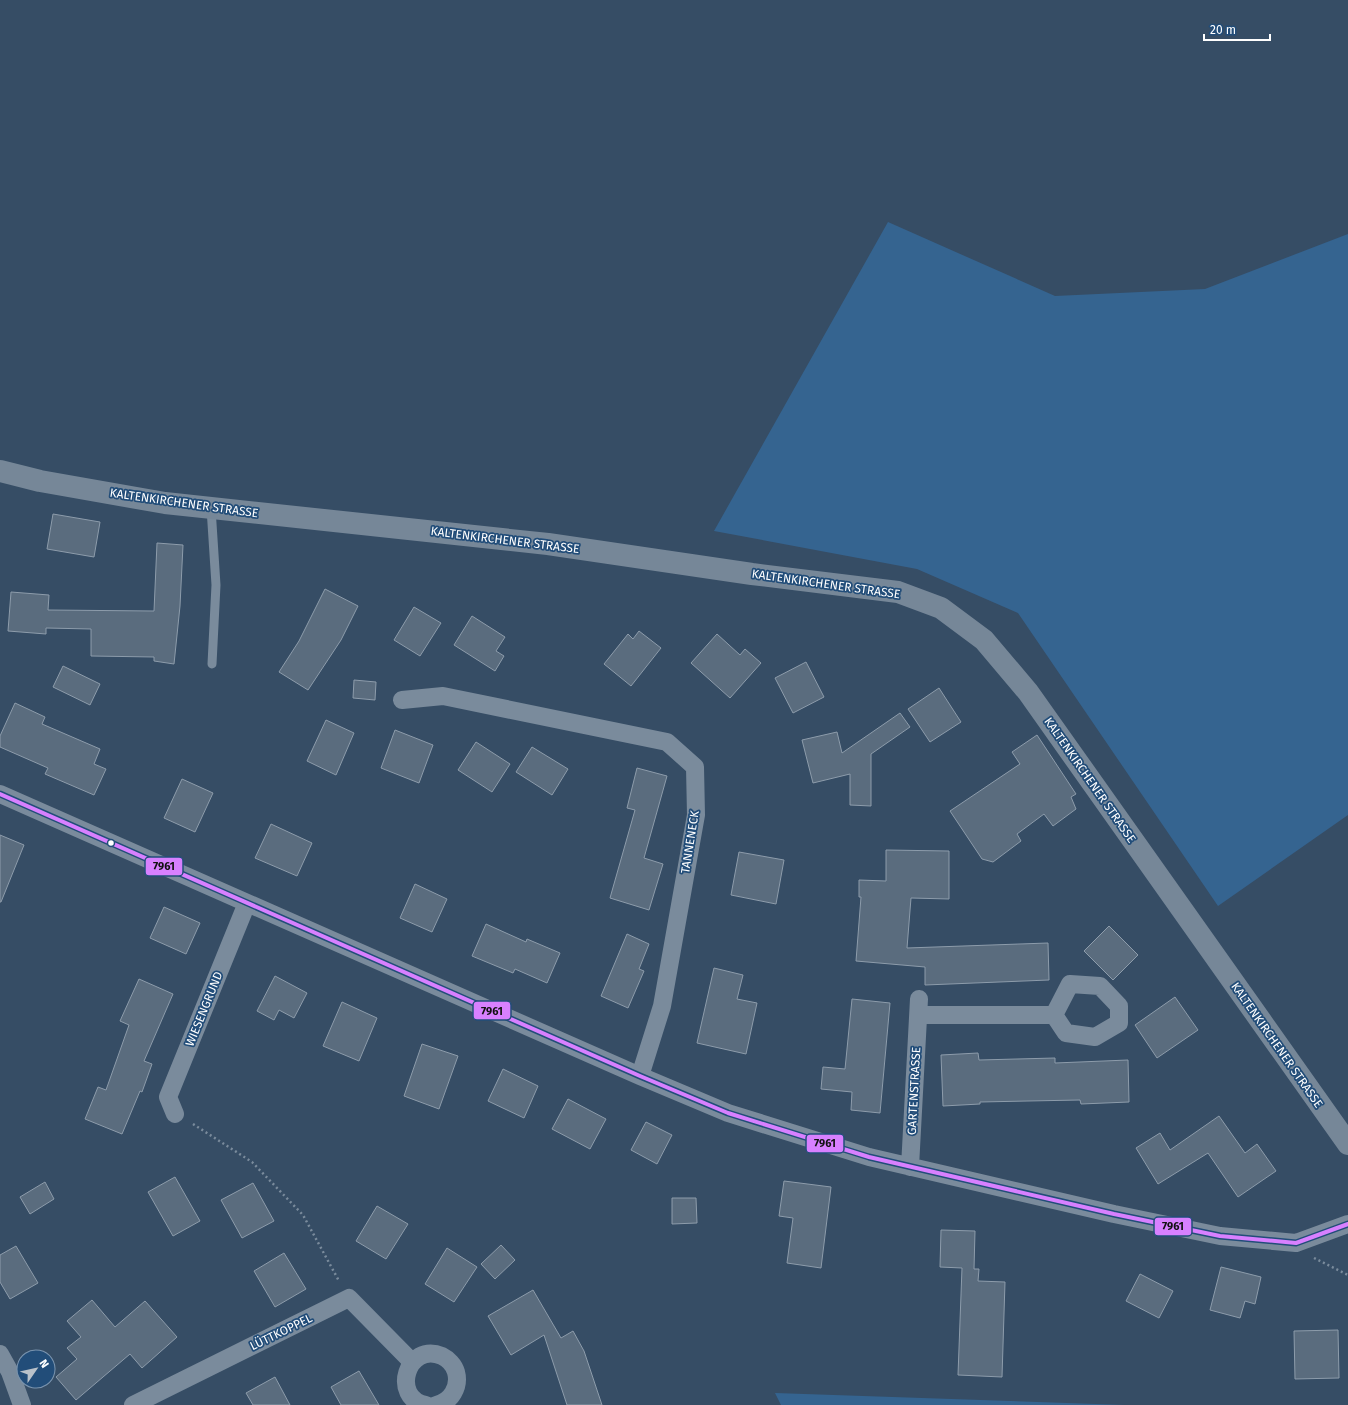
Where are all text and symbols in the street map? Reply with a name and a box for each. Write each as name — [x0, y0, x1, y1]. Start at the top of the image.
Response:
scale bar — [1204, 16, 1270, 42]
text: 20 m — [1210, 23, 1236, 37]
street label: KALTENKIRCHENER STRASSE — [109, 486, 259, 520]
street label: KALTENKIRCHENER STRASSE — [430, 524, 580, 556]
street label: KALTENKIRCHENER STRASSE — [751, 567, 901, 601]
street label: KALTENKIRCHENER STRASSE — [1041, 715, 1139, 845]
street label: TANNENECK — [678, 809, 702, 874]
unlabelled marker — [106, 838, 116, 848]
line badge: 7961 — [145, 857, 183, 876]
text: 7961 — [153, 860, 175, 873]
street label: WIESENGRUND — [183, 969, 225, 1048]
street label: KALTENKIRCHENER STRASSE — [1228, 980, 1326, 1110]
line badge: 7961 — [473, 1001, 511, 1020]
text: 7961 — [481, 1005, 503, 1018]
street label: GARTENSTRASSE — [905, 1047, 923, 1135]
line badge: 7961 — [806, 1134, 844, 1153]
text: 7961 — [814, 1137, 836, 1150]
line badge: 7961 — [1154, 1217, 1192, 1236]
text: 7961 — [1162, 1220, 1184, 1233]
street label: LÜTTKOPPEL — [247, 1309, 314, 1353]
north arrow — [16, 1349, 56, 1389]
text: N — [36, 1357, 51, 1370]

